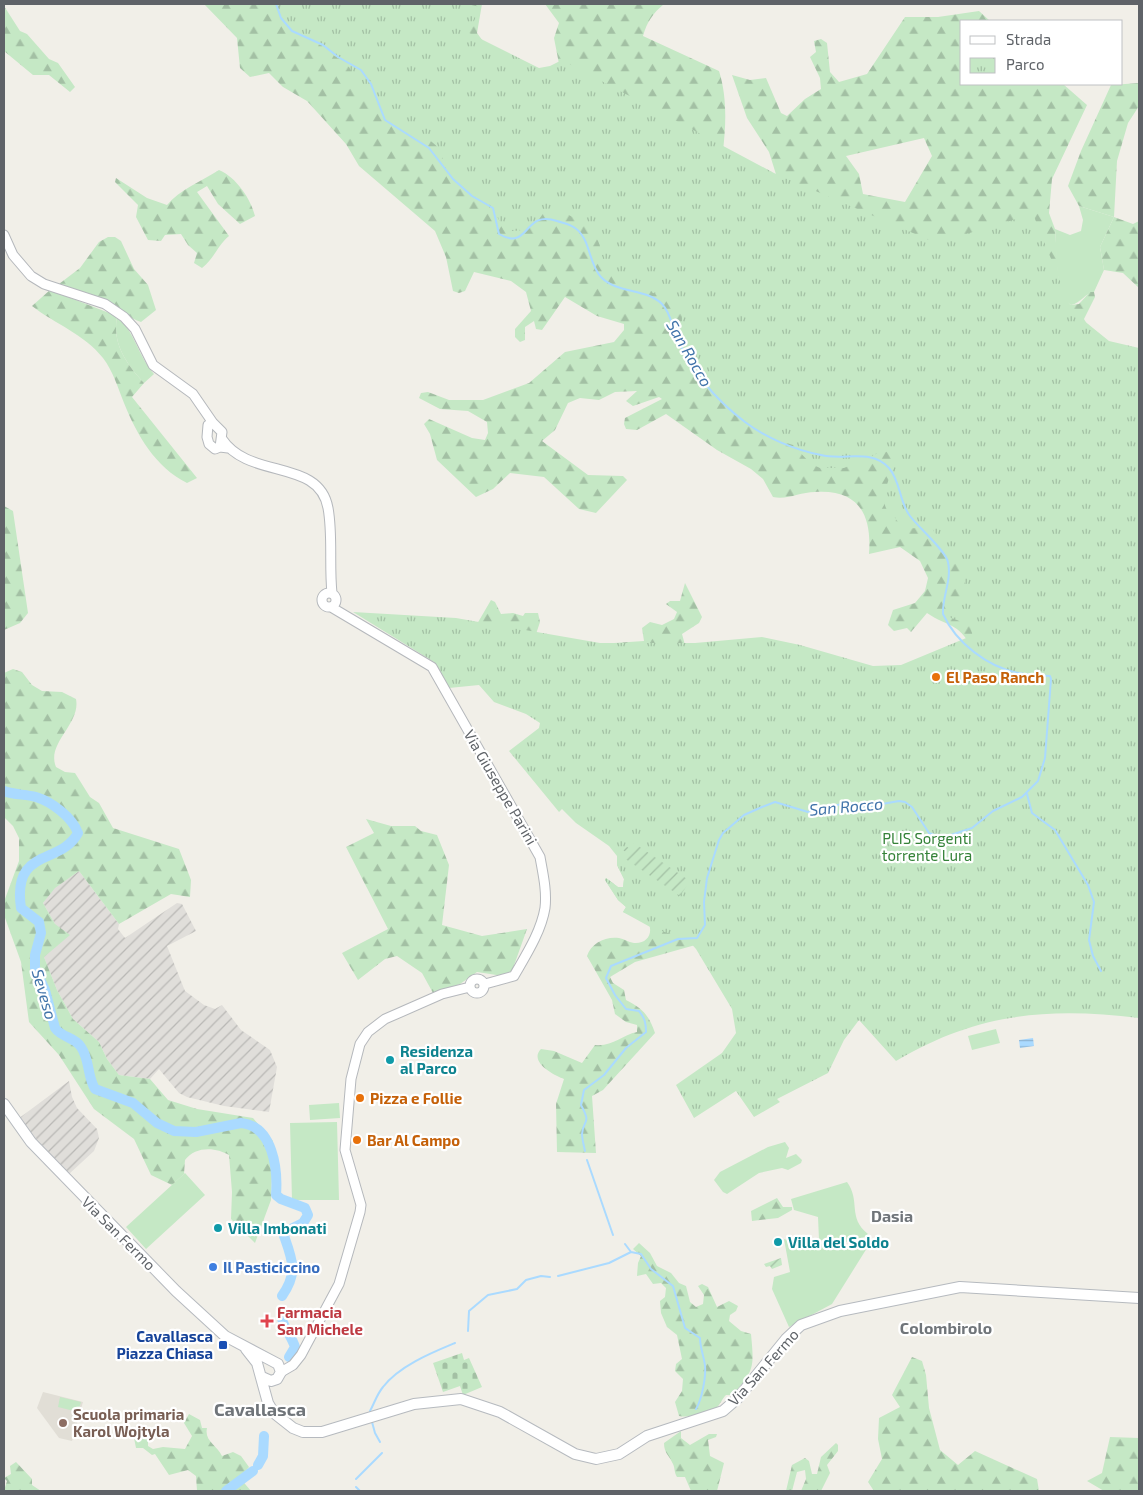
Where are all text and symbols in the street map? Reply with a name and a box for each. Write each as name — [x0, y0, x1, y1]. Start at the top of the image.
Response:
legend — [960, 20, 1123, 85]
text: Strada — [1006, 30, 1051, 48]
text: Parco — [1006, 55, 1045, 73]
water label: San Rocco — [663, 316, 717, 390]
place label: El Paso Ranch — [946, 668, 1044, 686]
marker: El Paso Ranch — [930, 671, 942, 683]
street label: Via Giuseppe Parini — [461, 726, 541, 848]
water label: San Rocco — [808, 793, 884, 819]
park label: PLIS Sorgenti torrente Lura — [882, 829, 972, 864]
water label: Seveso — [29, 967, 61, 1021]
place label: Residenza al Parco — [400, 1042, 473, 1077]
marker: Residenza al Parco — [384, 1054, 396, 1066]
place label: Pizza e Follie — [370, 1089, 462, 1107]
marker: Pizza e Follie — [354, 1092, 366, 1104]
place label: Bar Al Campo — [367, 1131, 460, 1149]
marker: Bar Al Campo — [351, 1134, 363, 1146]
street label: Via San Fermo — [78, 1192, 160, 1274]
district label: Dasia — [871, 1206, 913, 1225]
place label: Villa Imbonati — [228, 1219, 327, 1237]
marker: Villa Imbonati — [212, 1222, 224, 1234]
place label: Villa del Soldo — [788, 1233, 889, 1251]
marker: Villa del Soldo — [772, 1236, 784, 1248]
place label: Il Pasticiccino — [223, 1258, 320, 1276]
marker: Il Pasticiccino — [207, 1261, 219, 1273]
place label: Farmacia San Michele — [277, 1303, 363, 1338]
marker: Farmacia San Michele — [261, 1315, 273, 1327]
district label: Colombirolo — [900, 1318, 992, 1337]
street label: Via San Fermo — [724, 1325, 802, 1409]
place label: Cavallasca Piazza Chiasa — [116, 1327, 213, 1362]
marker: Cavallasca Piazza Chiasa — [217, 1339, 229, 1351]
district label: Cavallasca — [214, 1398, 306, 1420]
place label: Scuola primaria Karol Wojtyla — [73, 1405, 184, 1441]
marker: Scuola primaria Karol Wojtyla — [57, 1417, 69, 1429]

